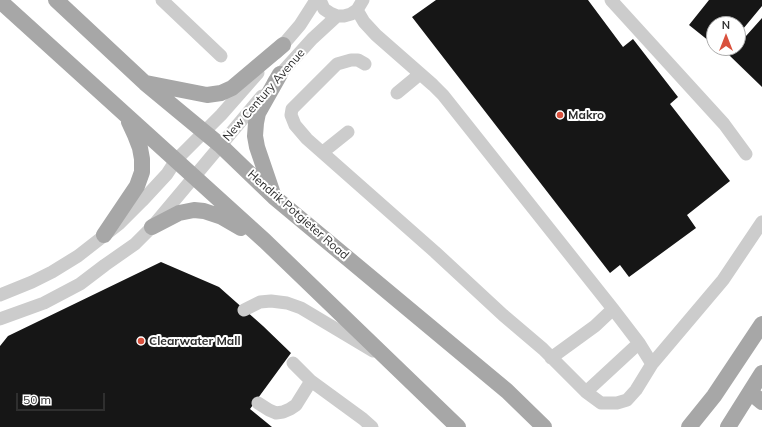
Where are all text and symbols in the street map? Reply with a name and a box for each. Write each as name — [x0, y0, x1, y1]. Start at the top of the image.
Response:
north arrow — [706, 16, 746, 56]
text: N — [722, 18, 730, 32]
street label: New Century Avenue — [220, 46, 308, 144]
place label: Makro — [568, 108, 604, 122]
marker: Makro — [555, 110, 565, 120]
street label: Hendrik Potgieter Road — [245, 167, 351, 263]
place label: Clearwater Mall — [149, 334, 241, 348]
marker: Clearwater Mall — [136, 336, 146, 346]
scale bar — [18, 385, 107, 411]
text: 50 m — [23, 392, 51, 407]

